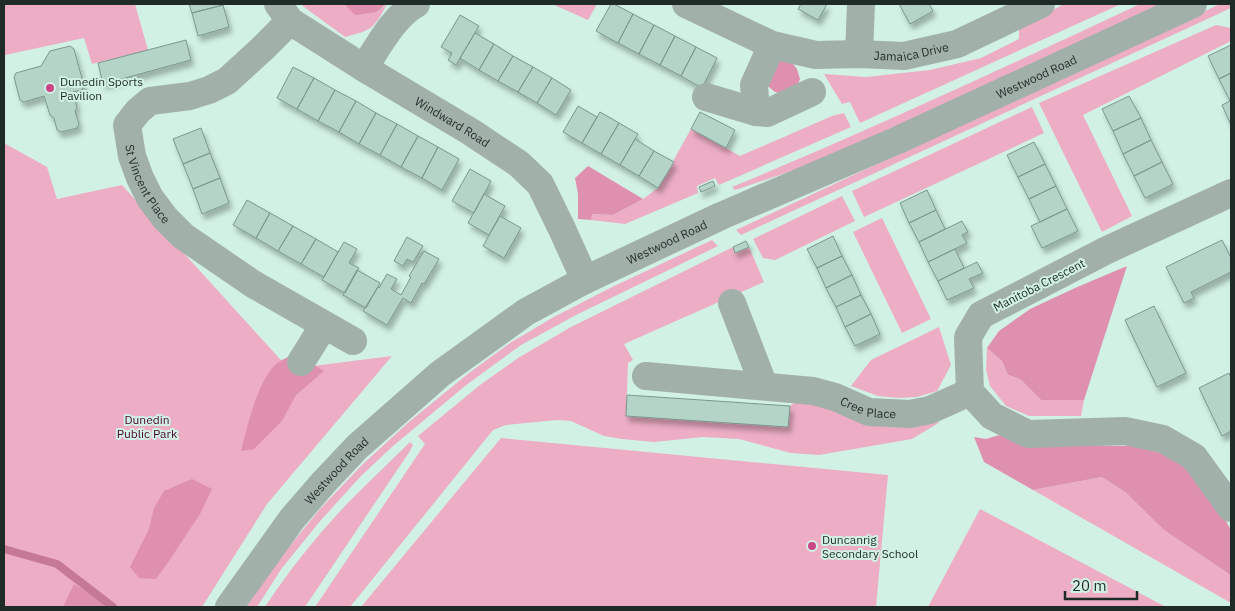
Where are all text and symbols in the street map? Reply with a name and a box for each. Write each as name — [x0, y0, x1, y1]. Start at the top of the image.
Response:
street label: Jamaica Drive — [873, 39, 950, 63]
street label: Westwood Road — [993, 51, 1079, 101]
place label: Dunedin Sports Pavilion — [60, 74, 143, 103]
marker: Dunedin Sports Pavilion — [44, 82, 56, 94]
street label: Windward Road — [413, 93, 493, 150]
street label: St Vincent Place — [123, 143, 174, 227]
street label: Westwood Road — [624, 216, 709, 267]
street label: Manitoba Crescent — [991, 255, 1087, 315]
street label: Cree Place — [838, 393, 897, 421]
park label: Dunedin Public Park — [117, 412, 178, 441]
street label: Westwood Road — [301, 433, 371, 507]
place label: Duncanrig Secondary School — [822, 532, 918, 561]
marker: Duncanrig Secondary School — [806, 540, 818, 552]
scale bar — [1065, 568, 1138, 600]
text: 20 m — [1072, 576, 1107, 595]

